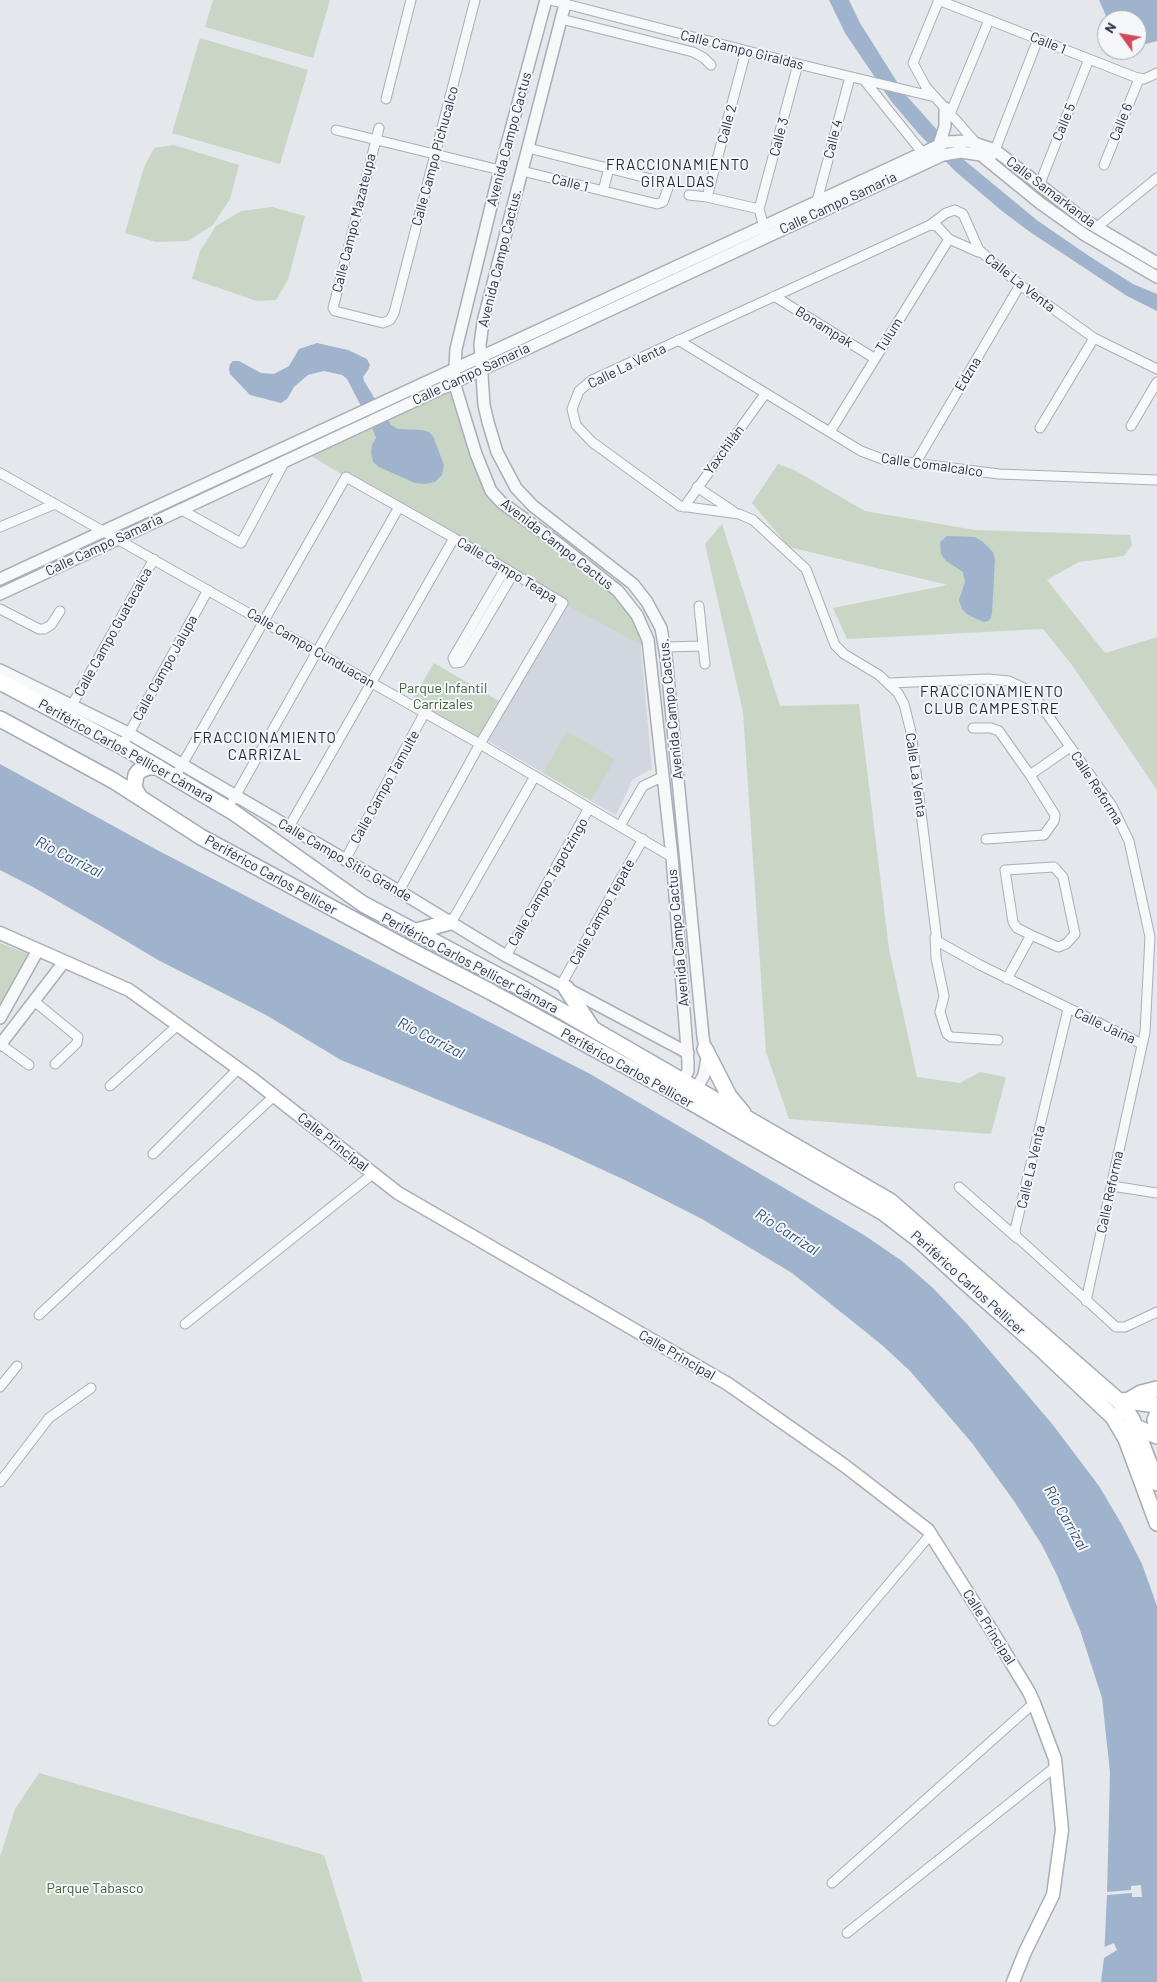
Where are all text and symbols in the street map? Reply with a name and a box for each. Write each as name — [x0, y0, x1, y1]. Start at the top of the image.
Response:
north arrow — [1097, 10, 1147, 60]
text: N — [1100, 19, 1119, 36]
street label: Calle Campo Giraldas — [679, 27, 805, 73]
street label: Calle 1 — [1028, 28, 1068, 58]
street label: Avenida Campo Cactus — [483, 70, 535, 208]
street label: Calle Campo Pichucalco — [408, 84, 462, 228]
street label: Calle 5 — [1049, 101, 1079, 143]
street label: Calle 6 — [1106, 101, 1136, 143]
street label: Calle 2 — [714, 103, 740, 145]
street label: Calle 3 — [766, 116, 792, 158]
street label: Calle 4 — [820, 118, 846, 160]
street label: Calle Campo Mazateupa — [329, 152, 379, 294]
street label: Calle Samarkanda — [1003, 153, 1099, 231]
district label: FRACCIONAMIENTO GIRALDAS — [604, 156, 752, 191]
street label: Calle Campo Samaria — [777, 168, 899, 238]
street label: Calle 1 — [550, 170, 590, 196]
street label: Avenida Campo Cactus. — [475, 187, 525, 329]
street label: Calle La Venta — [981, 250, 1059, 316]
street label: Bonampak — [792, 303, 856, 351]
street label: Tulum — [872, 315, 906, 355]
street label: Calle Campo Samaria — [410, 339, 532, 409]
street label: Calle La Venta — [585, 340, 669, 392]
street label: Edzna — [951, 354, 985, 394]
street label: Yaxchilán — [700, 422, 748, 478]
street label: Calle Comalcalco — [880, 450, 984, 480]
street label: Avenida Campo Cactus — [497, 495, 617, 593]
street label: Calle Campo Samaria — [43, 510, 165, 580]
street label: Calle Campo Teapa — [454, 533, 560, 607]
street label: Calle Campo Guatacalca — [71, 565, 155, 699]
street label: Calle Campo Cunduacan — [244, 604, 378, 692]
street label: Calle Campo Jalupa — [129, 612, 201, 724]
street label: Avenida Campo Cactus. — [655, 638, 687, 780]
park label: Parque Infantil Carrizales — [399, 680, 487, 712]
district label: FRACCIONAMIENTO CLUB CAMPESTRE — [918, 683, 1066, 718]
street label: Periférico Carlos Pellicer Cámara — [35, 696, 217, 806]
street label: Calle Campo Tamulte — [347, 727, 423, 847]
district label: FRACCIONAMIENTO CARRIZAL — [191, 729, 339, 764]
street label: Calle La Venta — [902, 732, 930, 818]
street label: Calle Reforma — [1067, 748, 1127, 828]
street label: Calle Campo Sitio Grande — [275, 815, 415, 905]
street label: Calle Campo Tapotzingo — [504, 815, 592, 949]
street label: Periférico Carlos Pellicer — [202, 832, 340, 918]
water label: Rio Carrizal — [33, 833, 105, 881]
street label: Calle Campo Tepate — [566, 856, 638, 968]
street label: Avenida Campo Cactus — [664, 869, 692, 1007]
street label: Periférico Carlos Pellicer Cámara — [379, 909, 561, 1017]
street label: Calle Jaina — [1072, 1004, 1138, 1048]
water label: Rio Carrizal — [395, 1014, 467, 1062]
street label: Periférico Carlos Pellicer — [558, 1025, 696, 1111]
street label: Calle Principal — [294, 1109, 372, 1175]
street label: Calle La Venta — [1013, 1124, 1049, 1210]
street label: Calle Reforma — [1093, 1149, 1127, 1235]
water label: Rio Carrizal — [752, 1205, 822, 1259]
street label: Periférico Carlos Pellicer — [907, 1227, 1029, 1339]
street label: Calle Principal — [636, 1326, 718, 1384]
water label: Rio Carrizal — [1040, 1482, 1092, 1554]
street label: Calle Principal — [959, 1586, 1019, 1668]
park label: Parque Tabasco — [46, 1880, 144, 1896]

